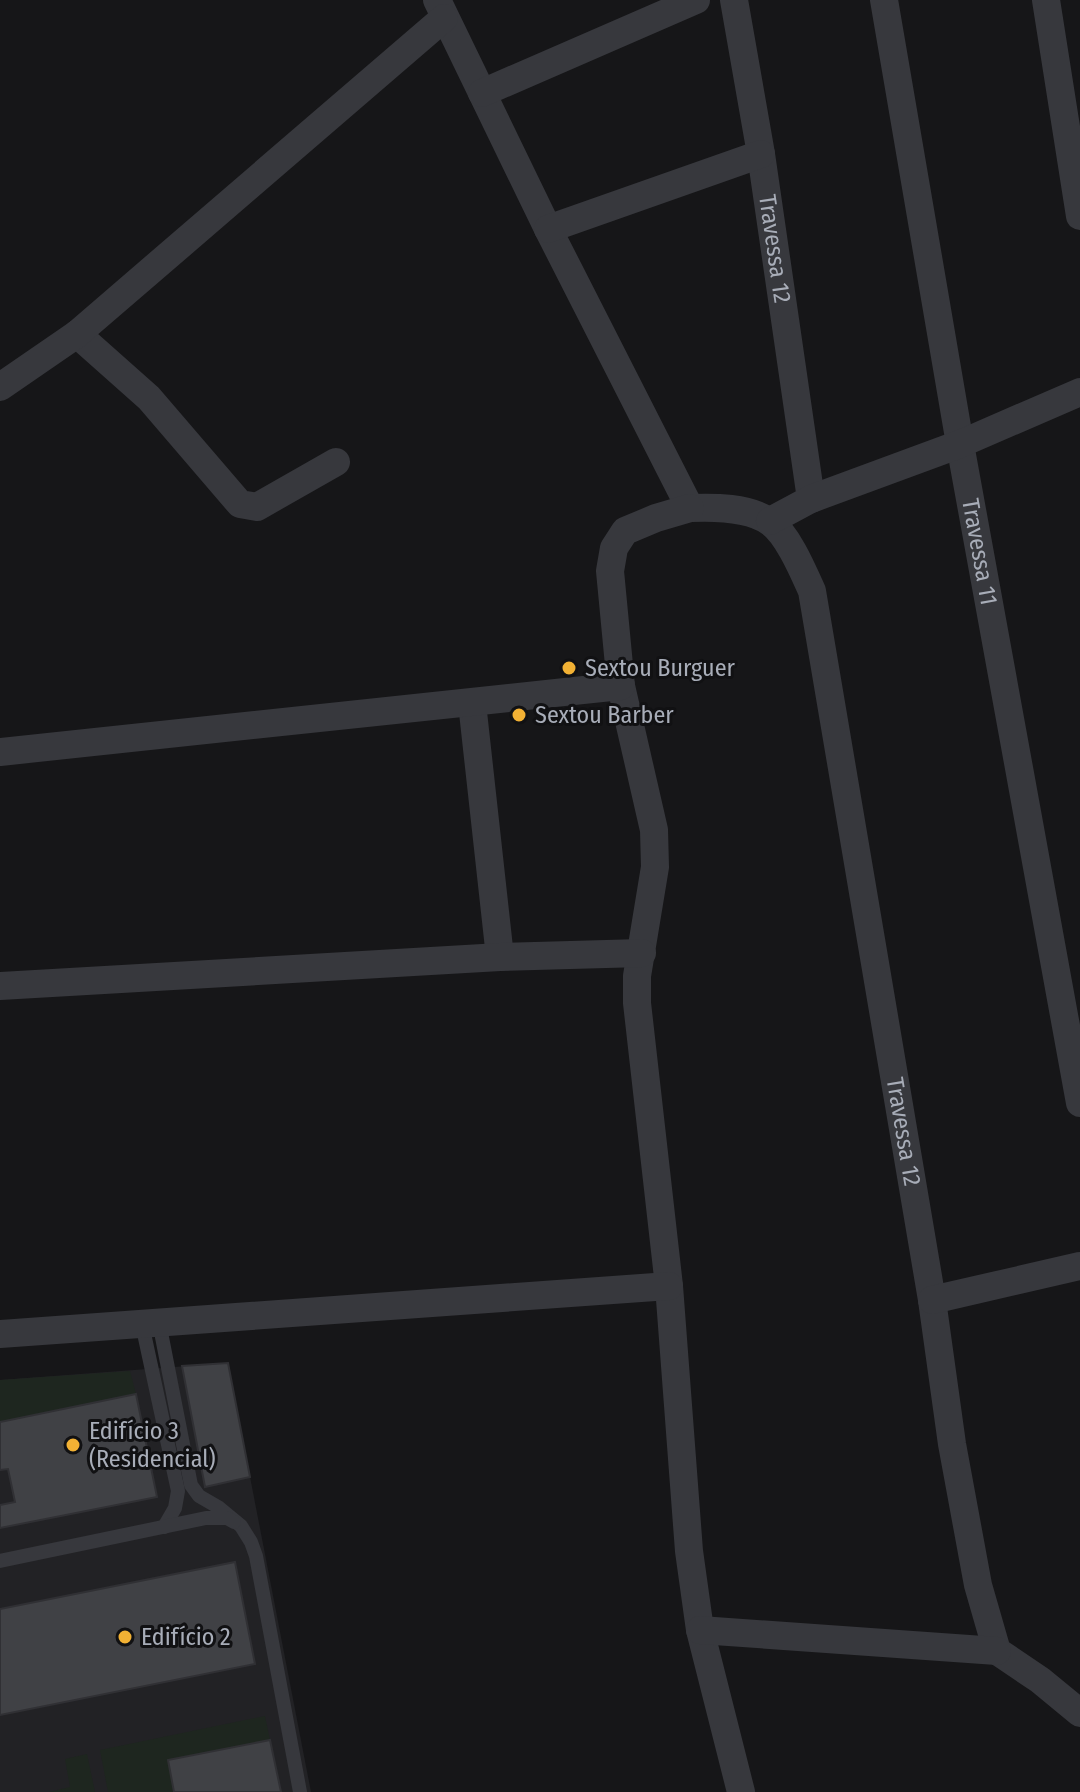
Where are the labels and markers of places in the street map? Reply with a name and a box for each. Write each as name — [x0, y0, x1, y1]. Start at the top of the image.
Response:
place label: Sextou Burguer — [585, 654, 736, 682]
marker: Sextou Burguer — [560, 659, 578, 677]
place label: Sextou Barber — [535, 701, 674, 729]
marker: Sextou Barber — [510, 706, 528, 724]
place label: Edifício 3 (Residencial) — [89, 1417, 216, 1473]
marker: Edifício 3 (Residencial) — [64, 1436, 82, 1454]
place label: Edifício 2 — [141, 1623, 231, 1651]
marker: Edifício 2 — [116, 1628, 134, 1646]

